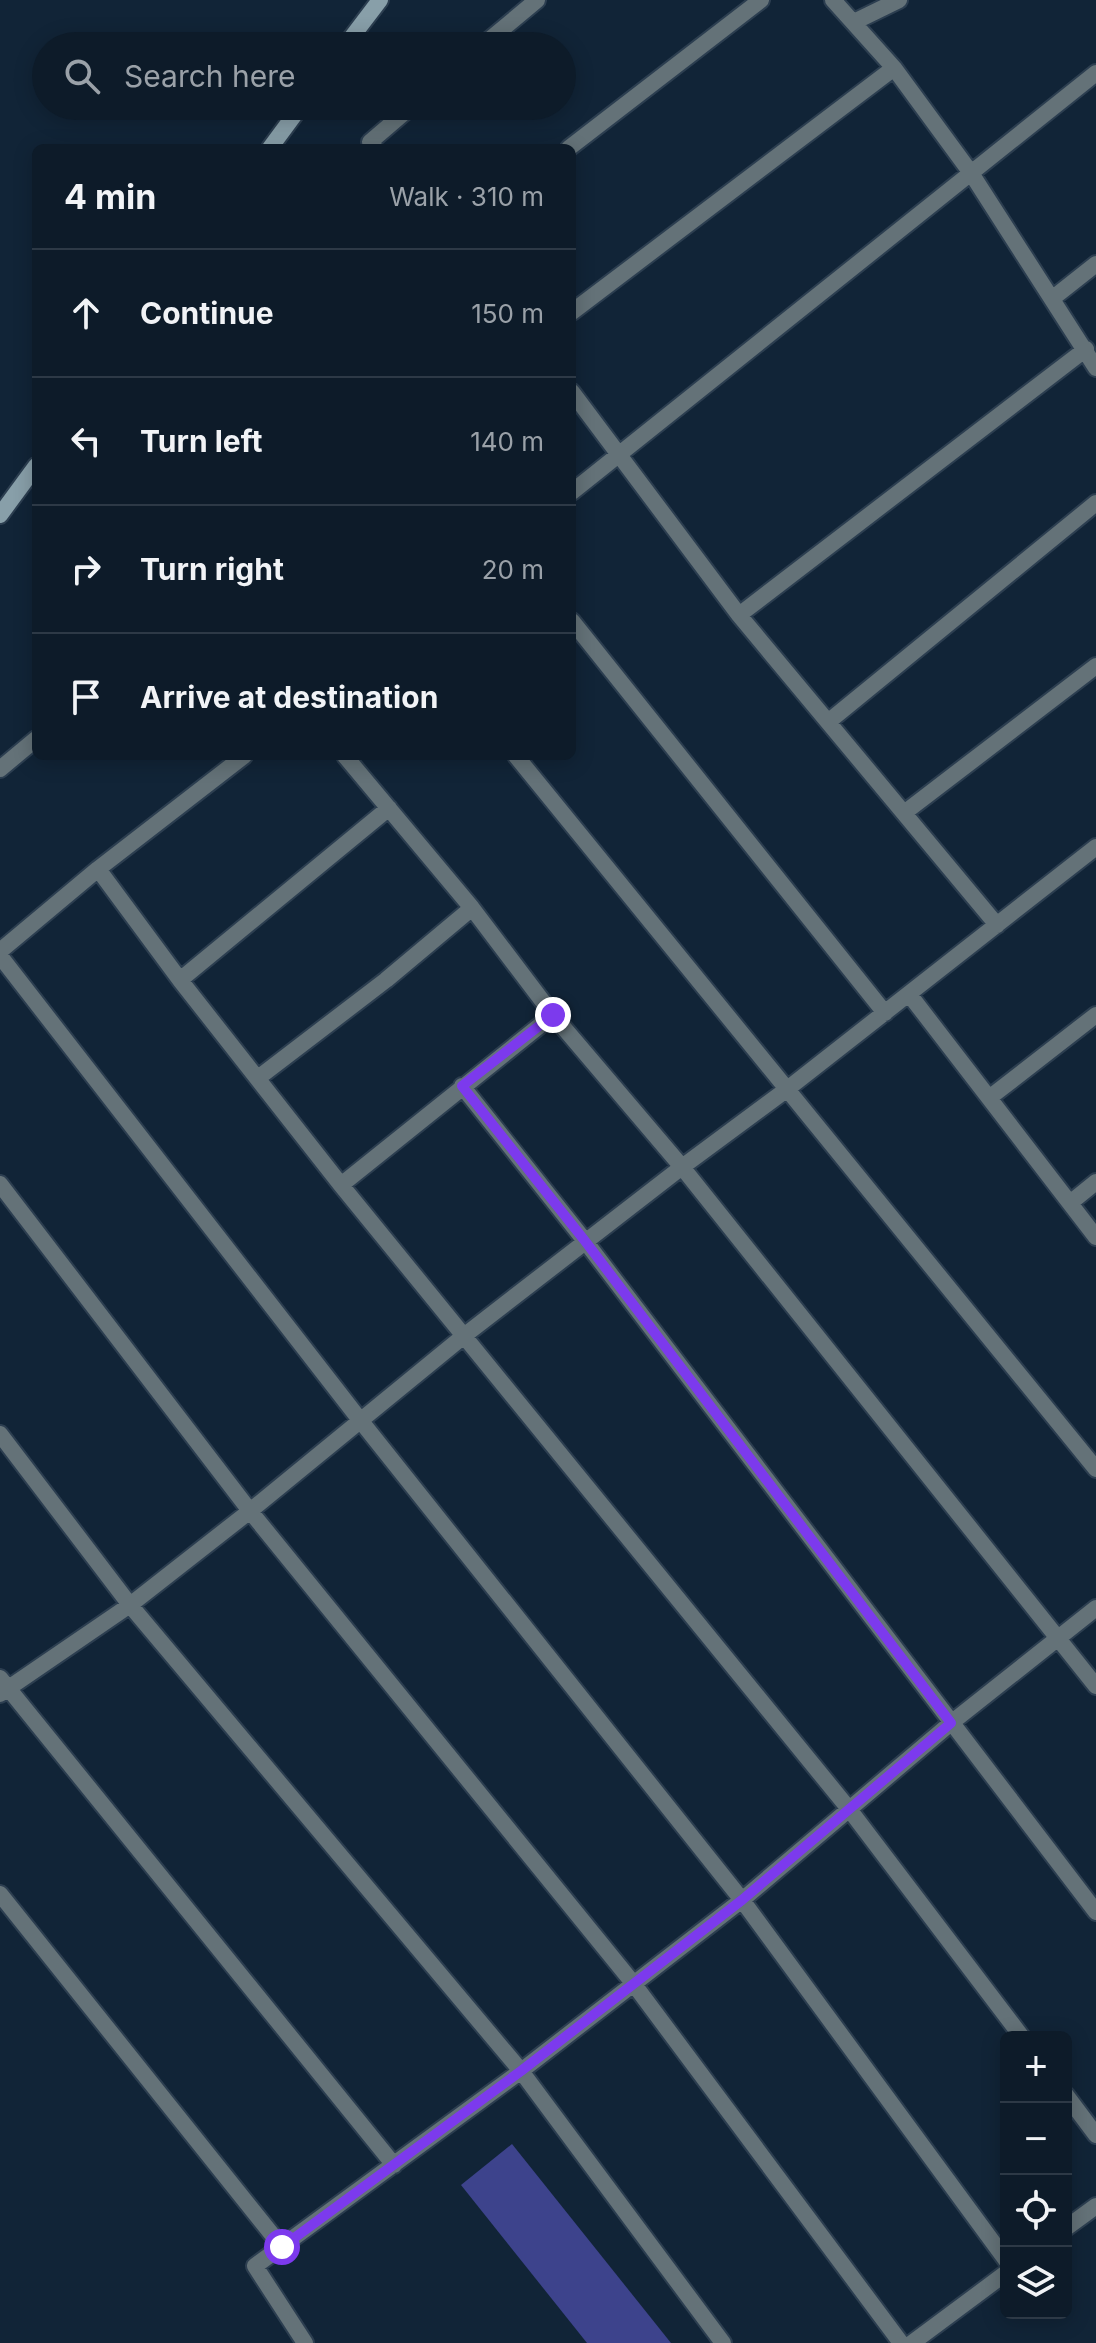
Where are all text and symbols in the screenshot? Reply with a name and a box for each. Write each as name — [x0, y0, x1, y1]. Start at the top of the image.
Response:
search box — [32, 32, 576, 120]
icon: search — [60, 54, 104, 98]
text: Search here — [124, 58, 296, 94]
text: 4 min — [64, 176, 156, 217]
text: Walk · 310 m — [389, 181, 544, 212]
icon: ahead — [64, 291, 108, 335]
text: Continue — [140, 295, 274, 331]
text: 150 m — [471, 298, 544, 329]
icon: left — [64, 419, 108, 463]
text: Turn left — [140, 423, 262, 459]
text: 140 m — [470, 426, 544, 457]
icon: right — [64, 547, 108, 591]
text: Turn right — [140, 551, 284, 587]
text: 20 m — [482, 554, 544, 585]
icon: arrive — [64, 675, 108, 719]
text: Arrive at destination — [140, 679, 438, 715]
route end — [535, 997, 571, 1033]
map controls — [1000, 2031, 1072, 2319]
button: + — [1000, 2031, 1072, 2103]
button: − — [1000, 2103, 1072, 2175]
button: locate — [1000, 2175, 1072, 2247]
route start — [264, 2229, 300, 2265]
button: layers — [1000, 2247, 1072, 2319]

